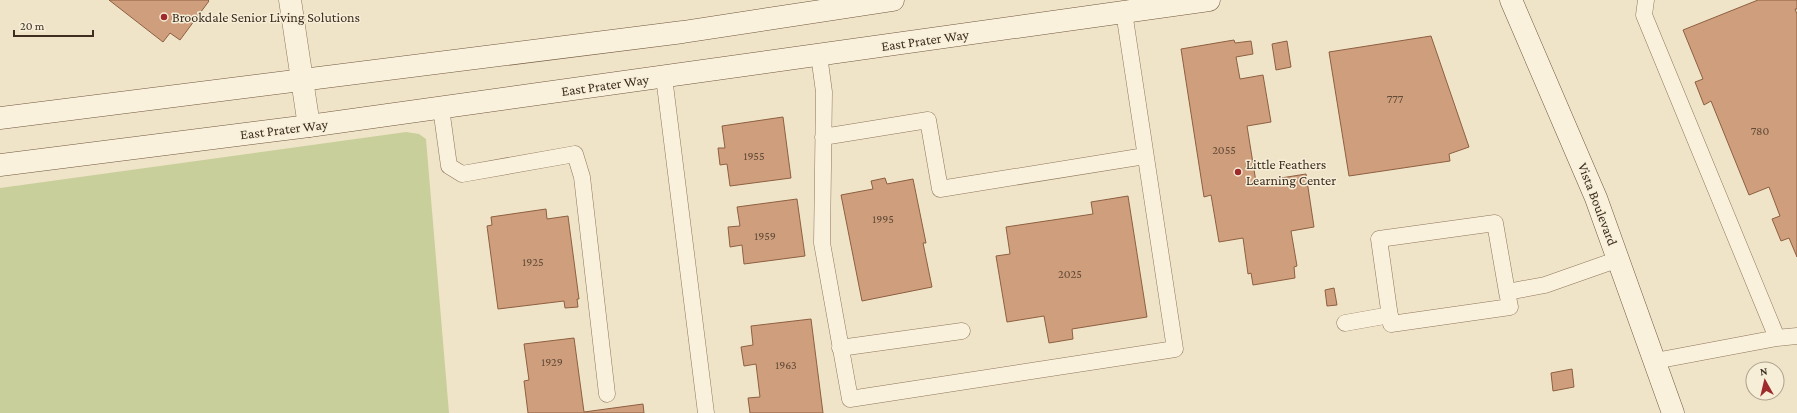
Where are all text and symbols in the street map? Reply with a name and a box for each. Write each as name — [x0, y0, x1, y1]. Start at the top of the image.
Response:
place label: Brookdale Senior Living Solutions — [172, 9, 360, 25]
scale bar — [14, 12, 93, 38]
marker: Brookdale Senior Living Solutions — [159, 12, 169, 22]
text: 20 m — [20, 19, 45, 33]
street label: East Prater Way — [880, 26, 970, 54]
street label: East Prater Way — [560, 71, 650, 99]
house number: 777 — [1387, 92, 1404, 106]
street label: East Prater Way — [239, 116, 329, 142]
house number: 780 — [1751, 124, 1770, 138]
house number: 2055 — [1212, 143, 1236, 157]
house number: 1955 — [743, 149, 765, 163]
place label: Little Feathers Learning Center — [1246, 156, 1336, 188]
street label: Vista Boulevard — [1575, 160, 1621, 248]
marker: Little Feathers Learning Center — [1233, 167, 1243, 177]
house number: 1995 — [872, 212, 894, 226]
house number: 1959 — [754, 229, 776, 243]
house number: 1925 — [522, 255, 544, 269]
house number: 2025 — [1058, 267, 1082, 281]
house number: 1929 — [541, 355, 563, 369]
house number: 1963 — [775, 358, 797, 372]
north arrow — [1745, 361, 1785, 401]
text: N — [1759, 365, 1769, 378]

